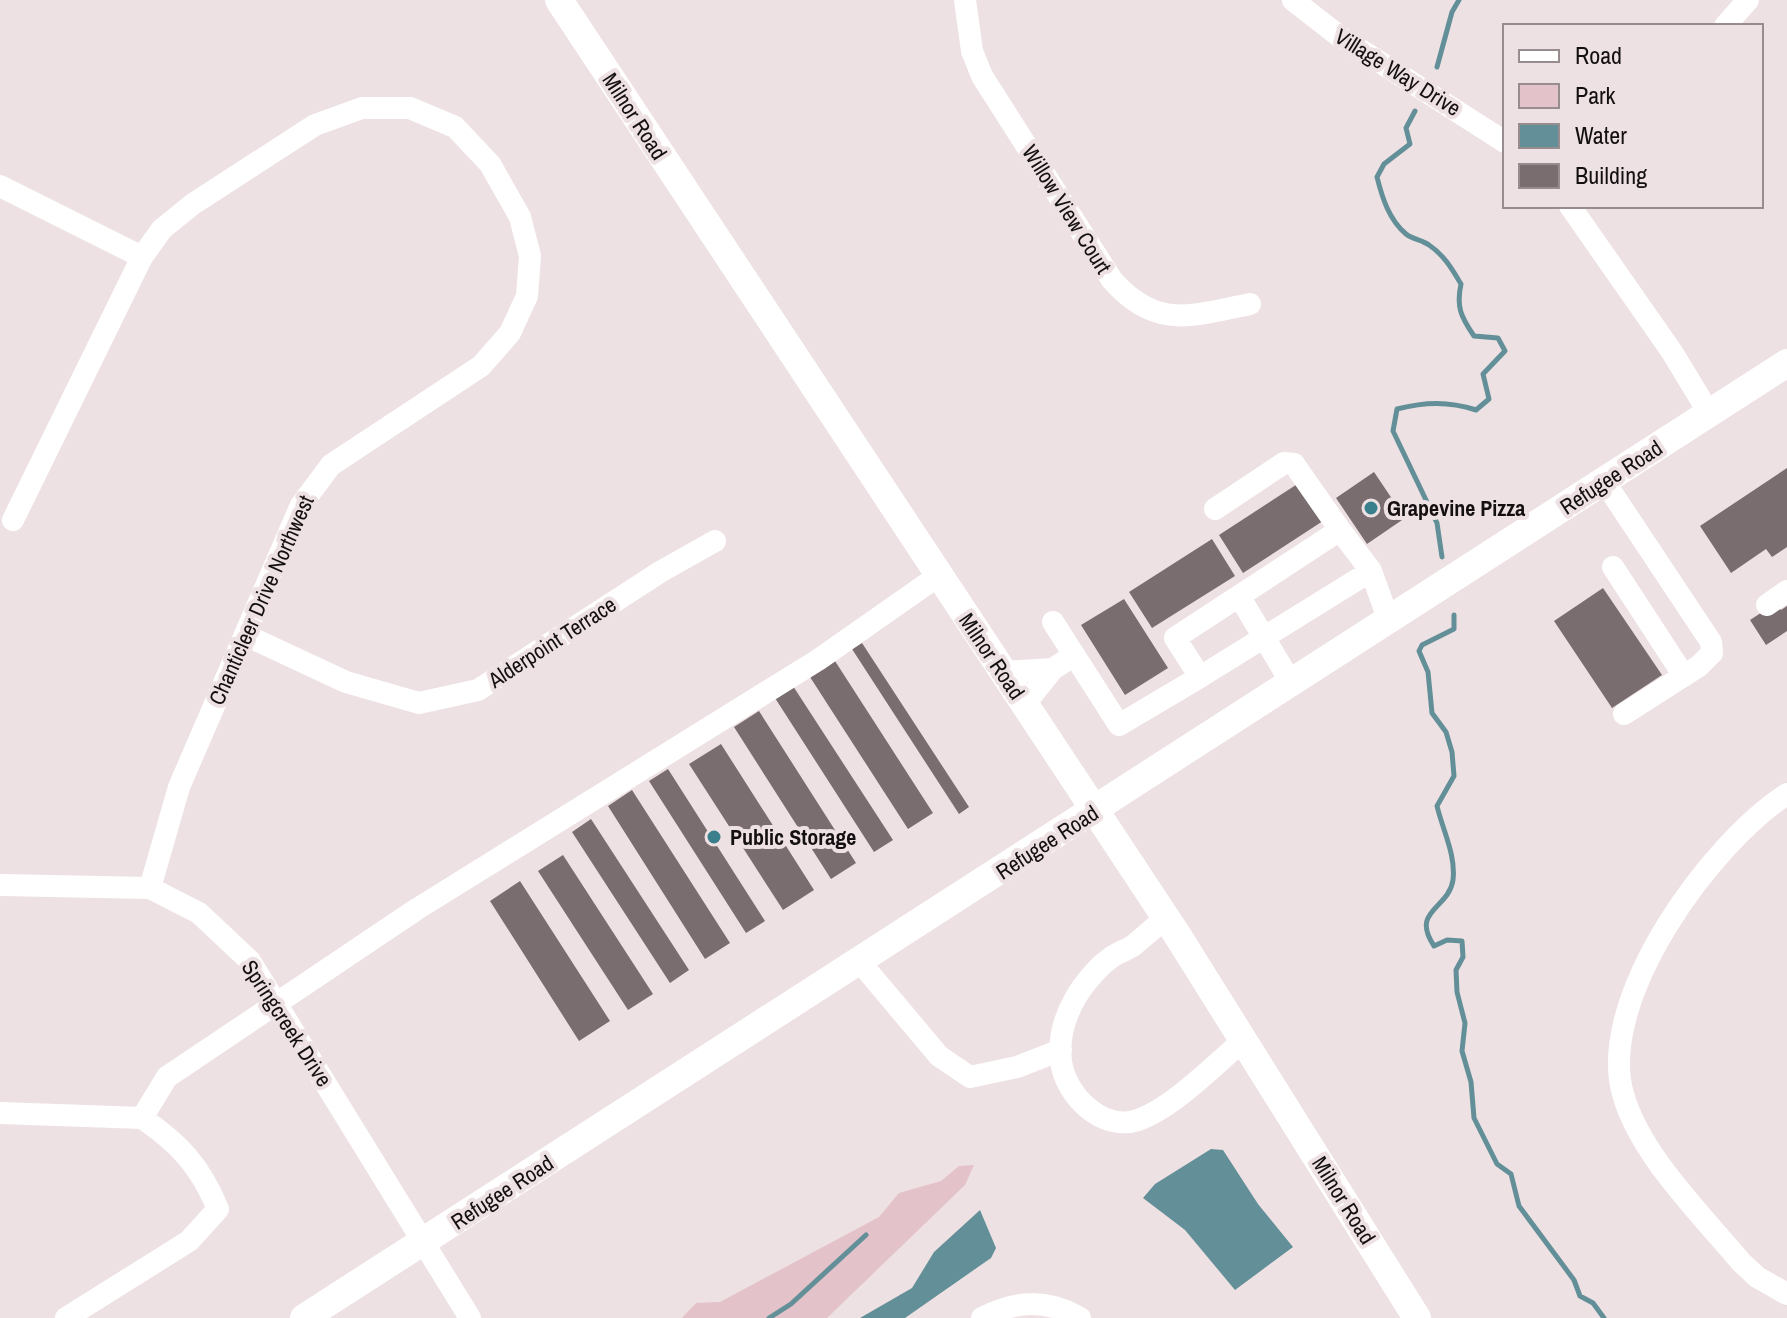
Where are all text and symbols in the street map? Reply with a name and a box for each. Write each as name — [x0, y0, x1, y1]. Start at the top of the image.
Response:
street label: Village Way Drive — [1329, 21, 1467, 123]
legend — [1503, 24, 1763, 208]
text: Road — [1575, 39, 1622, 71]
street label: Milnor Road — [596, 67, 674, 165]
text: Park — [1575, 79, 1616, 111]
text: Water — [1575, 119, 1627, 151]
street label: Willow View Court — [1015, 139, 1119, 279]
text: Building — [1575, 159, 1647, 191]
street label: Refugee Road — [1554, 433, 1668, 521]
street label: Chanticleer Drive Northwest — [201, 490, 321, 710]
place label: Grapevine Pizza — [1387, 493, 1525, 523]
marker: Grapevine Pizza — [1362, 499, 1380, 517]
street label: Alderpoint Terrace — [481, 589, 622, 695]
street label: Milnor Road — [952, 607, 1032, 705]
street label: Refugee Road — [990, 798, 1104, 886]
place label: Public Storage — [730, 822, 856, 852]
marker: Public Storage — [705, 828, 723, 846]
street label: Springcreek Drive — [235, 954, 339, 1092]
street label: Refugee Road — [445, 1148, 559, 1236]
street label: Milnor Road — [1305, 1150, 1383, 1250]

